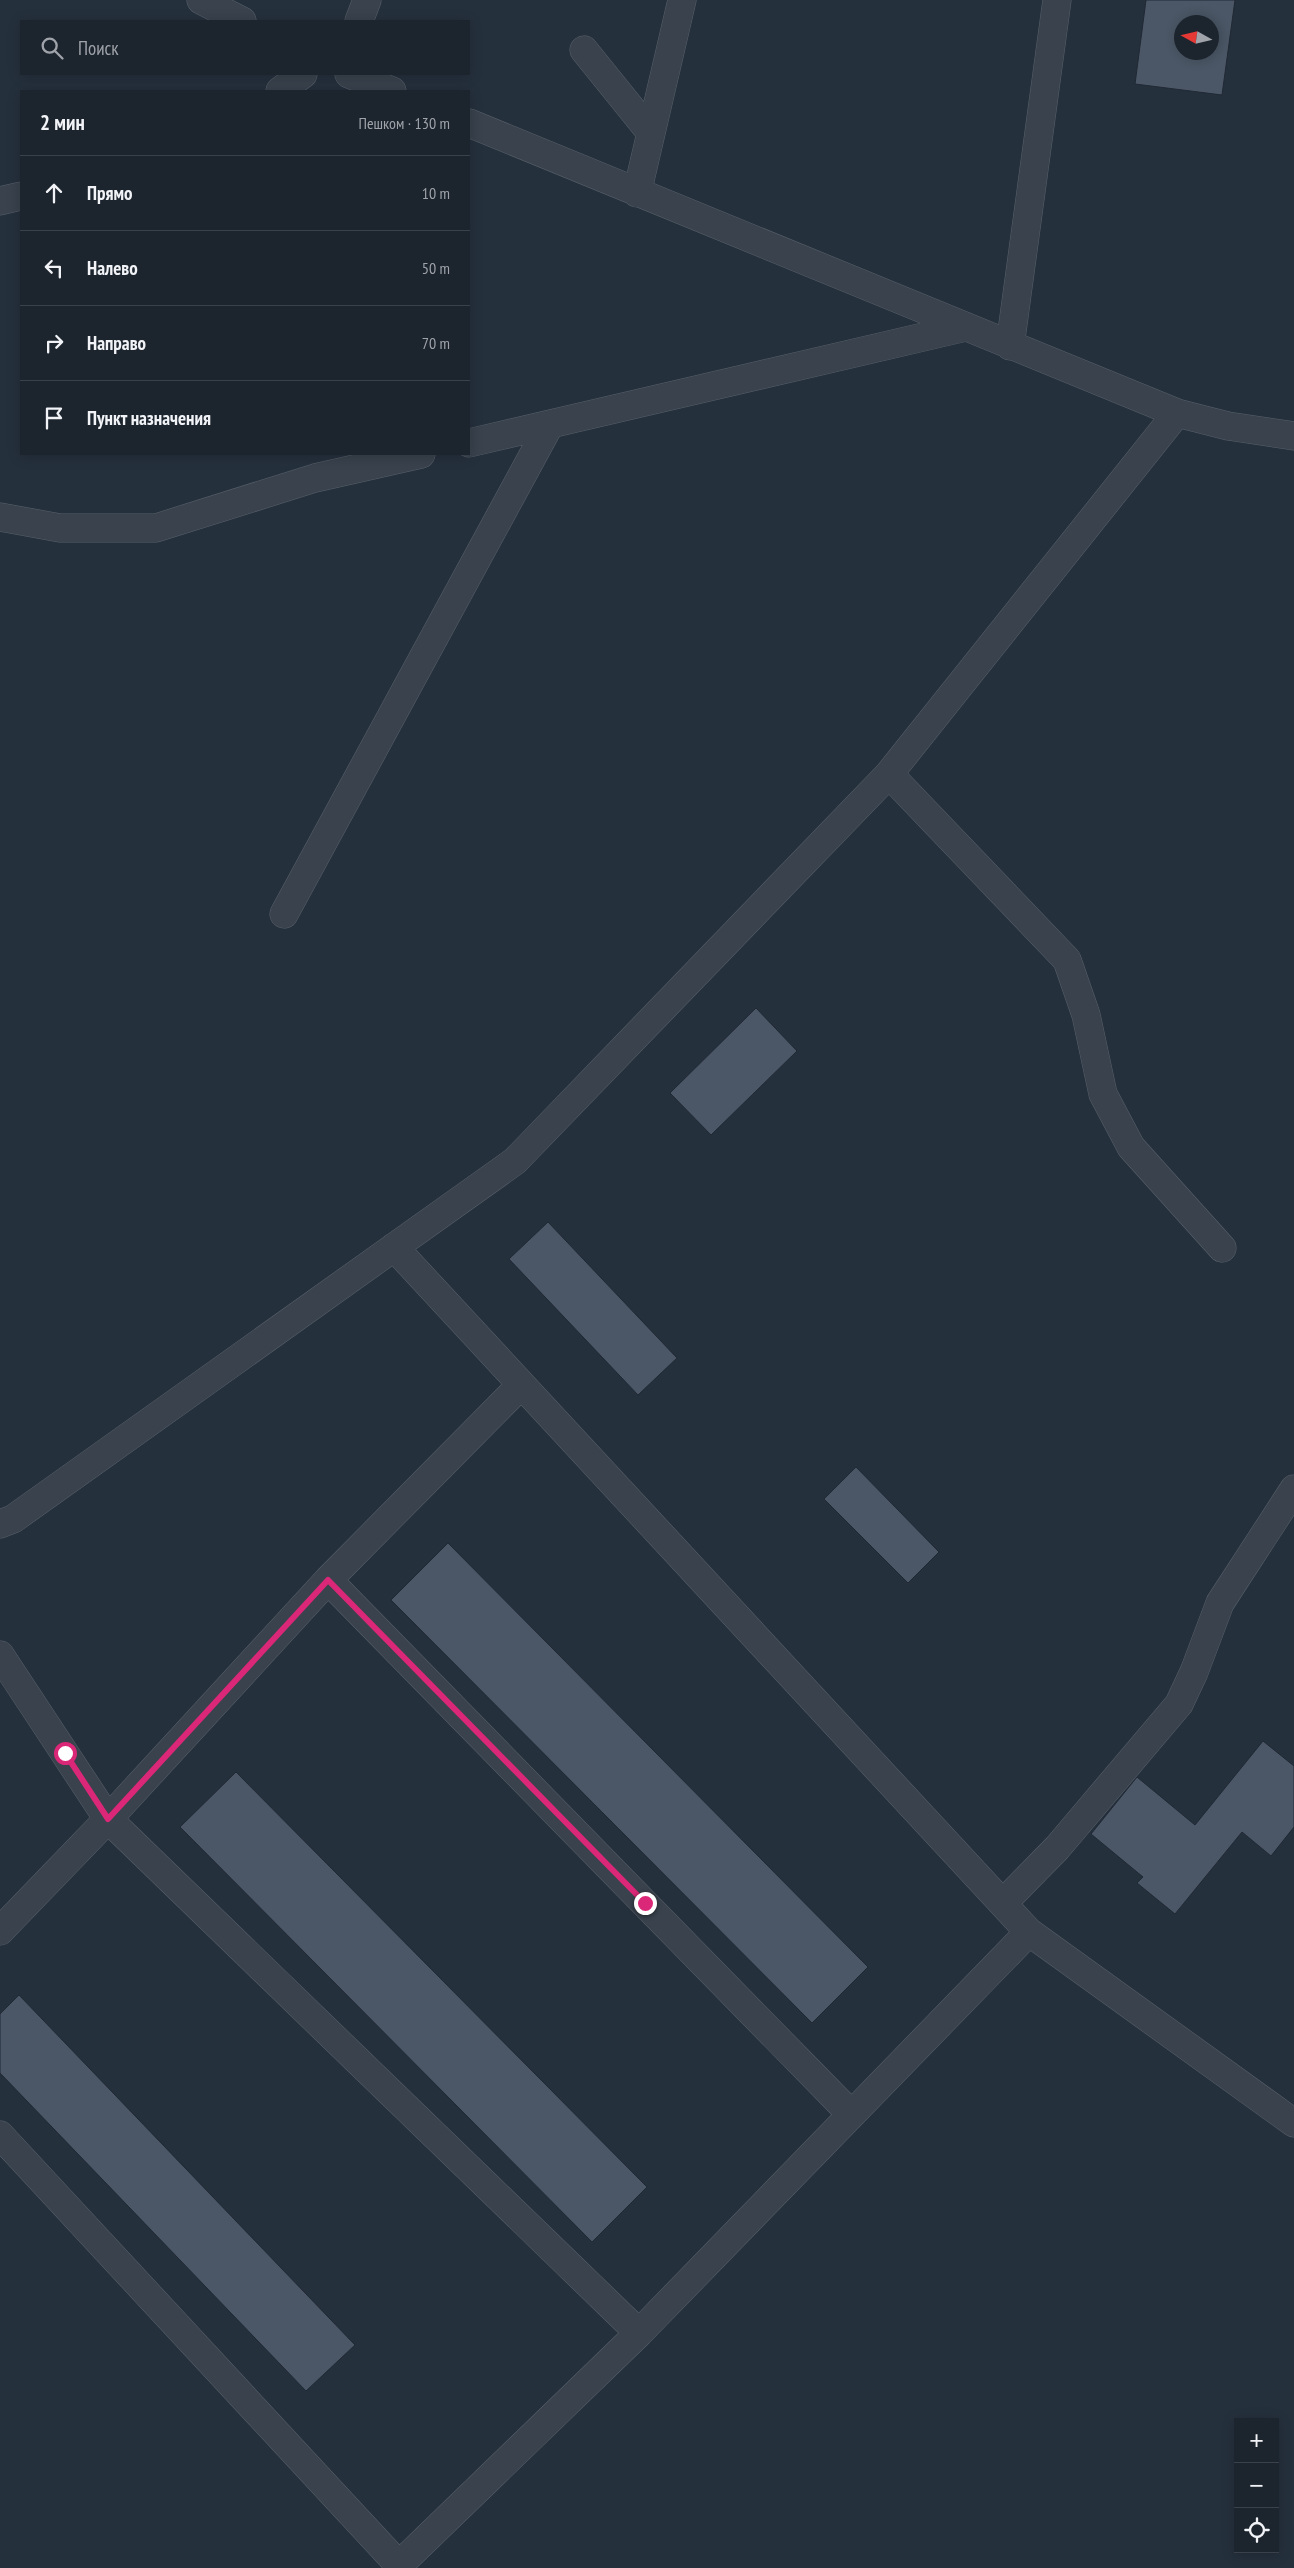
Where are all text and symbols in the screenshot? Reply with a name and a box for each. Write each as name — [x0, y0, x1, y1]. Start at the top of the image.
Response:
north arrow — [1174, 15, 1219, 60]
search box — [20, 20, 470, 75]
icon: search — [38, 34, 66, 62]
text: Поиск — [78, 36, 119, 60]
text: 2 мин — [40, 109, 85, 136]
text: Пешком · 130 m — [359, 113, 450, 133]
icon: ahead — [40, 179, 68, 207]
text: Прямо — [87, 181, 132, 205]
text: 10 m — [422, 183, 450, 203]
icon: left — [40, 254, 68, 282]
text: Налево — [87, 256, 138, 280]
text: 50 m — [422, 258, 450, 278]
icon: right — [40, 329, 68, 357]
text: Направо — [87, 331, 146, 355]
text: 70 m — [422, 333, 450, 353]
icon: arrive — [40, 404, 68, 432]
text: Пункт назначения — [87, 406, 211, 430]
route start — [54, 1742, 77, 1765]
route end — [634, 1892, 657, 1915]
map controls — [1234, 2418, 1279, 2553]
button: + — [1234, 2418, 1279, 2463]
button: − — [1234, 2463, 1279, 2508]
button: locate — [1234, 2508, 1279, 2553]

